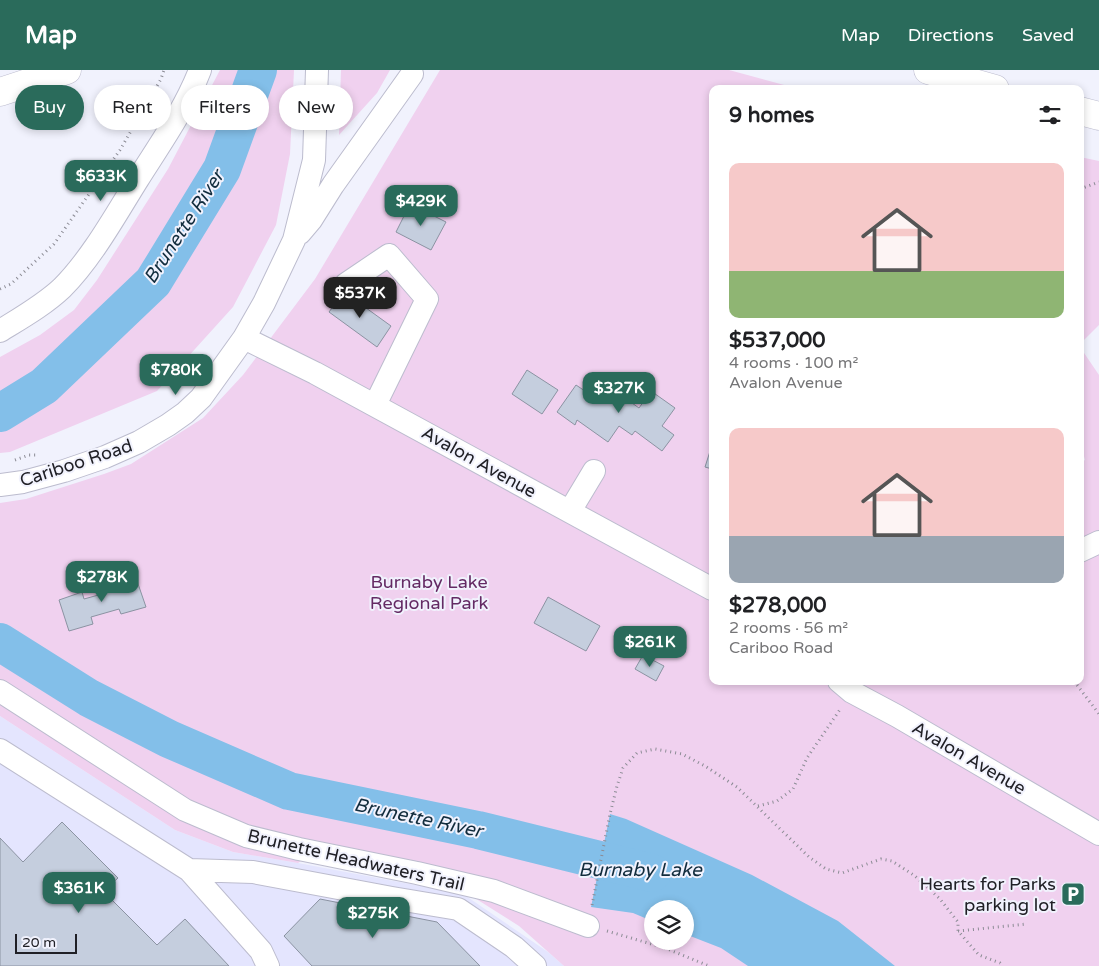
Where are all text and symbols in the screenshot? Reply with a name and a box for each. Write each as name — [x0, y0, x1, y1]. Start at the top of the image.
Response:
text: Map — [25, 21, 77, 50]
text: Map — [841, 24, 880, 46]
text: Directions — [908, 24, 994, 46]
text: Saved — [1022, 24, 1074, 46]
chip: Buy — [15, 85, 84, 130]
chip: Rent — [94, 85, 171, 130]
chip: Filters — [181, 85, 269, 130]
chip: New — [279, 85, 353, 130]
icon: filters — [1036, 101, 1064, 129]
text: 9 homes — [729, 103, 814, 128]
pin: $633K — [66, 160, 136, 202]
water label: Brunette River — [139, 164, 230, 288]
text: $633K — [76, 166, 126, 186]
pin: $429K — [386, 184, 456, 227]
text: $429K — [396, 191, 446, 211]
icon: home — [852, 195, 942, 285]
pin: $537K — [325, 276, 395, 319]
text: $537K — [335, 283, 385, 303]
text: $537,000 — [729, 328, 825, 353]
text: 4 rooms · 100 m² — [729, 353, 858, 373]
pin: $780K — [141, 354, 211, 396]
text: $780K — [151, 360, 201, 380]
pin: $327K — [584, 372, 654, 414]
text: Avalon Avenue — [729, 373, 843, 393]
text: $327K — [594, 378, 644, 398]
street label: Avalon Avenue — [418, 421, 540, 503]
street label: Cariboo Road — [17, 434, 135, 492]
icon: home — [852, 460, 942, 550]
pin: $278K — [67, 560, 137, 603]
text: $278K — [77, 567, 127, 587]
park label: Burnaby Lake Regional Park — [370, 571, 488, 614]
text: $278,000 — [729, 593, 827, 618]
text: 2 rooms · 56 m² — [729, 618, 848, 638]
pin: $261K — [615, 626, 685, 668]
text: $261K — [625, 632, 675, 652]
text: Cariboo Road — [729, 638, 833, 658]
street label: Avalon Avenue — [908, 717, 1030, 799]
water label: Brunette River — [352, 794, 487, 843]
street label: Brunette Headwaters Trail — [245, 824, 467, 896]
water label: Burnaby Lake — [578, 859, 703, 881]
pin: $361K — [44, 872, 114, 914]
place label: Hearts for Parks parking lot — [919, 873, 1056, 916]
text: $361K — [54, 878, 104, 898]
parking icon: Hearts for Parks parking lot — [1060, 881, 1086, 907]
pin: $275K — [338, 896, 408, 939]
map controls — [644, 900, 694, 950]
button: layers — [644, 900, 694, 950]
text: $275K — [348, 903, 398, 923]
scale bar — [15, 931, 78, 954]
text: 20 m — [22, 934, 56, 951]

